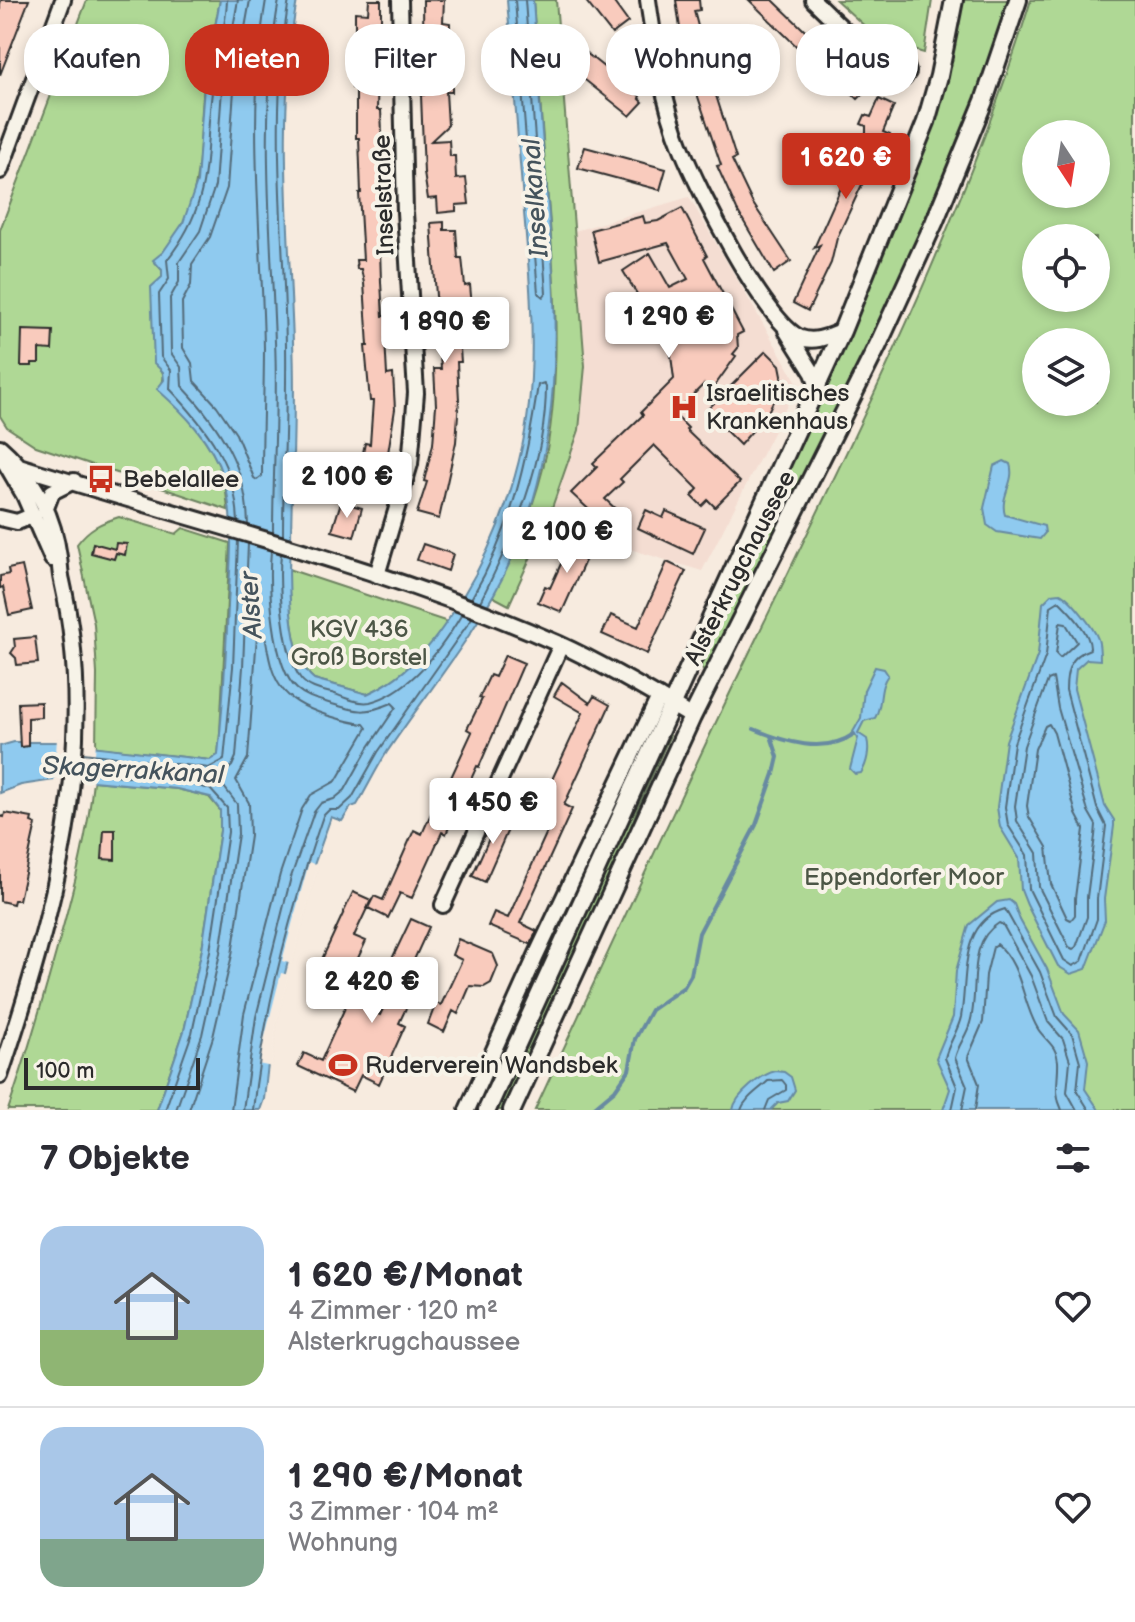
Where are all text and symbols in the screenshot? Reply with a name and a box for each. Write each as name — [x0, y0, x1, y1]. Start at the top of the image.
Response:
chip: Kaufen — [24, 24, 169, 96]
chip: Mieten — [185, 24, 329, 96]
chip: Filter — [345, 24, 465, 96]
chip: Neu — [481, 24, 590, 96]
chip: Wohnung — [606, 24, 780, 96]
chip: Haus — [796, 24, 918, 96]
north arrow — [1022, 120, 1110, 208]
map controls — [1022, 120, 1110, 416]
pin: 1 620 € — [772, 133, 920, 201]
street label: Inselstraße — [367, 134, 401, 256]
water label: Inselkanal — [516, 137, 556, 259]
text: 1 620 € — [800, 143, 892, 174]
button: locate — [1022, 224, 1110, 312]
pin: 1 290 € — [595, 292, 743, 360]
pin: 1 890 € — [371, 297, 519, 365]
text: 1 290 € — [623, 302, 715, 333]
text: 1 890 € — [399, 307, 491, 338]
button: layers — [1022, 328, 1110, 416]
place label: Israelitisches Krankenhaus — [706, 379, 849, 436]
hospital icon: Israelitisches Krankenhaus — [669, 392, 699, 422]
pin: 2 100 € — [273, 452, 421, 520]
text: 2 100 € — [301, 462, 393, 493]
bus stop icon: Bebelallee — [86, 464, 116, 494]
place label: Bebelallee — [123, 465, 239, 494]
street label: Alsterkrugchaussee — [678, 466, 802, 670]
pin: 2 100 € — [493, 507, 641, 575]
text: 2 100 € — [521, 517, 613, 548]
water label: Alster — [234, 569, 270, 641]
park label: KGV 436 Groß Borstel — [291, 615, 427, 672]
water label: Skagerrakkanal — [41, 751, 226, 791]
pin: 1 450 € — [419, 778, 567, 846]
text: 1 450 € — [447, 788, 539, 819]
park label: Eppendorfer Moor — [804, 863, 1004, 892]
pin: 2 420 € — [298, 957, 446, 1025]
text: 2 420 € — [324, 967, 420, 998]
sports icon: Ruderverein Wandsbek — [328, 1050, 358, 1080]
place label: Ruderverein Wandsbek — [365, 1051, 618, 1080]
scale bar — [24, 1054, 200, 1090]
text: 100 m — [36, 1058, 95, 1085]
icon: filters — [1051, 1136, 1095, 1180]
text: 7 Objekte — [40, 1138, 190, 1179]
text: 1 620 €/Monat — [288, 1255, 523, 1296]
icon: home — [104, 1258, 200, 1354]
icon: heart — [1051, 1284, 1095, 1328]
text: 4 Zimmer · 120 m² — [288, 1296, 498, 1327]
text: Alsterkrugchaussee — [288, 1327, 520, 1358]
text: 1 290 €/Monat — [288, 1456, 523, 1497]
icon: home — [104, 1459, 200, 1555]
icon: heart — [1051, 1485, 1095, 1529]
text: 3 Zimmer · 104 m² — [288, 1497, 499, 1528]
text: Wohnung — [288, 1528, 398, 1559]

